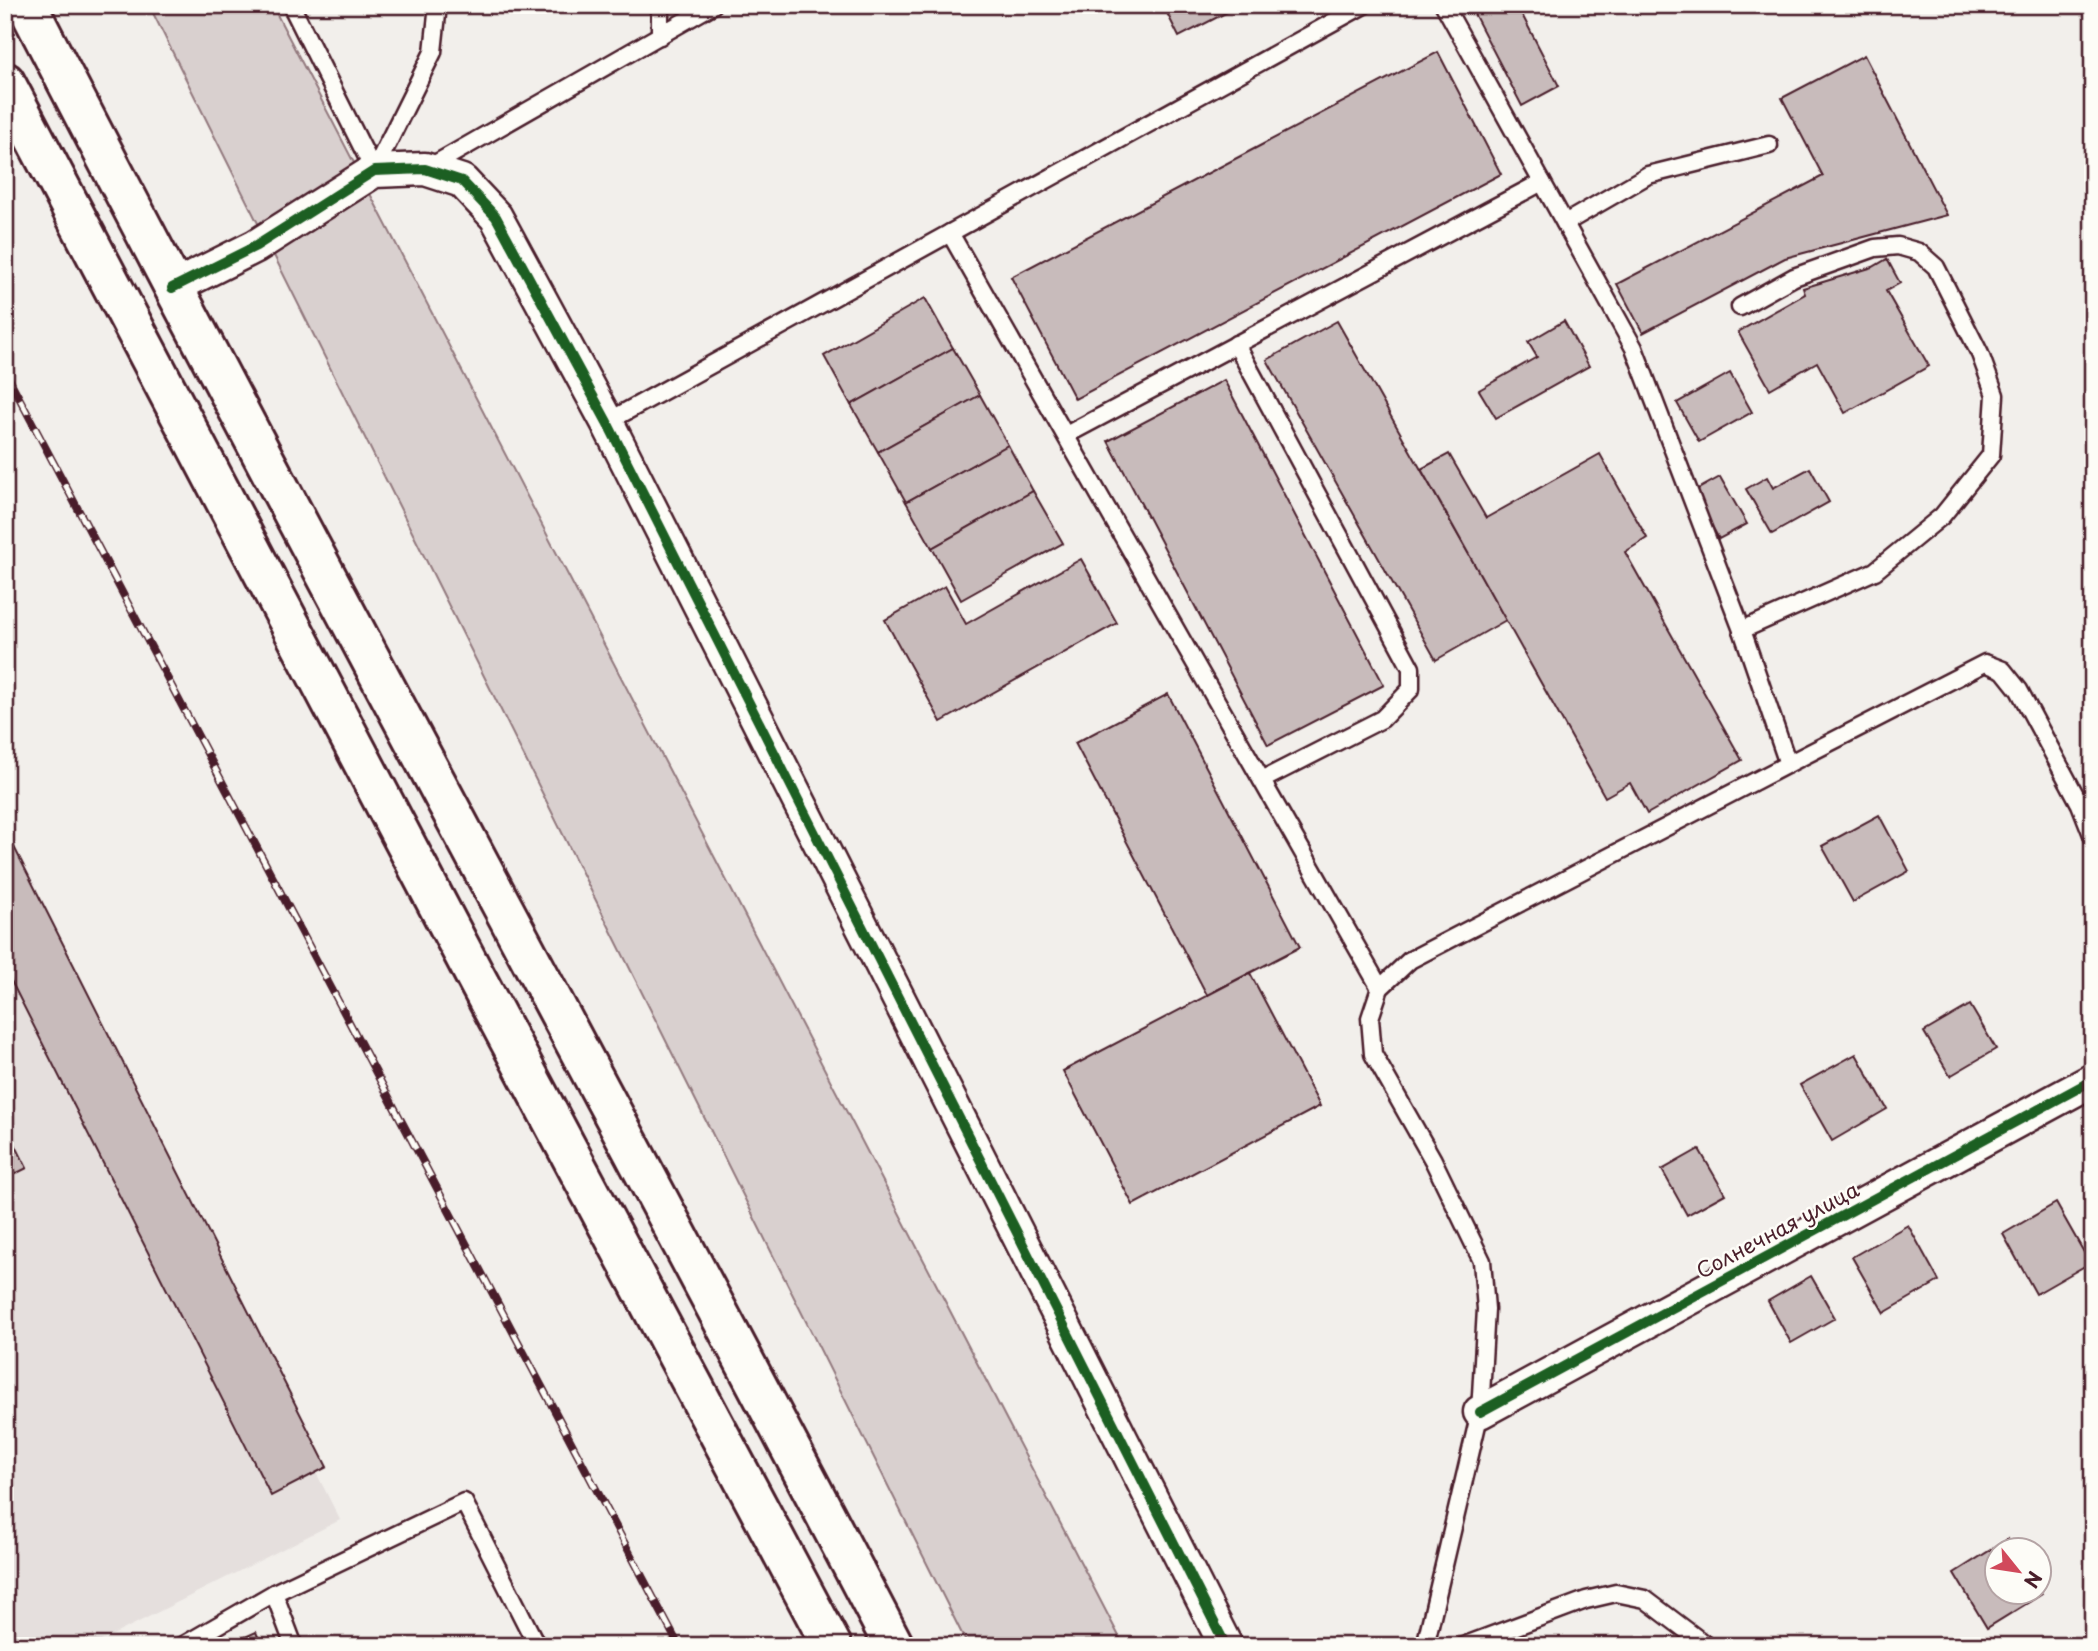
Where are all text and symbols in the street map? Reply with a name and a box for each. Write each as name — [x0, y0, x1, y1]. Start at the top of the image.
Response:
street label: Солнечная улица — [1690, 1172, 1865, 1286]
north arrow — [1982, 1536, 2052, 1606]
text: N — [2018, 1566, 2049, 1594]

